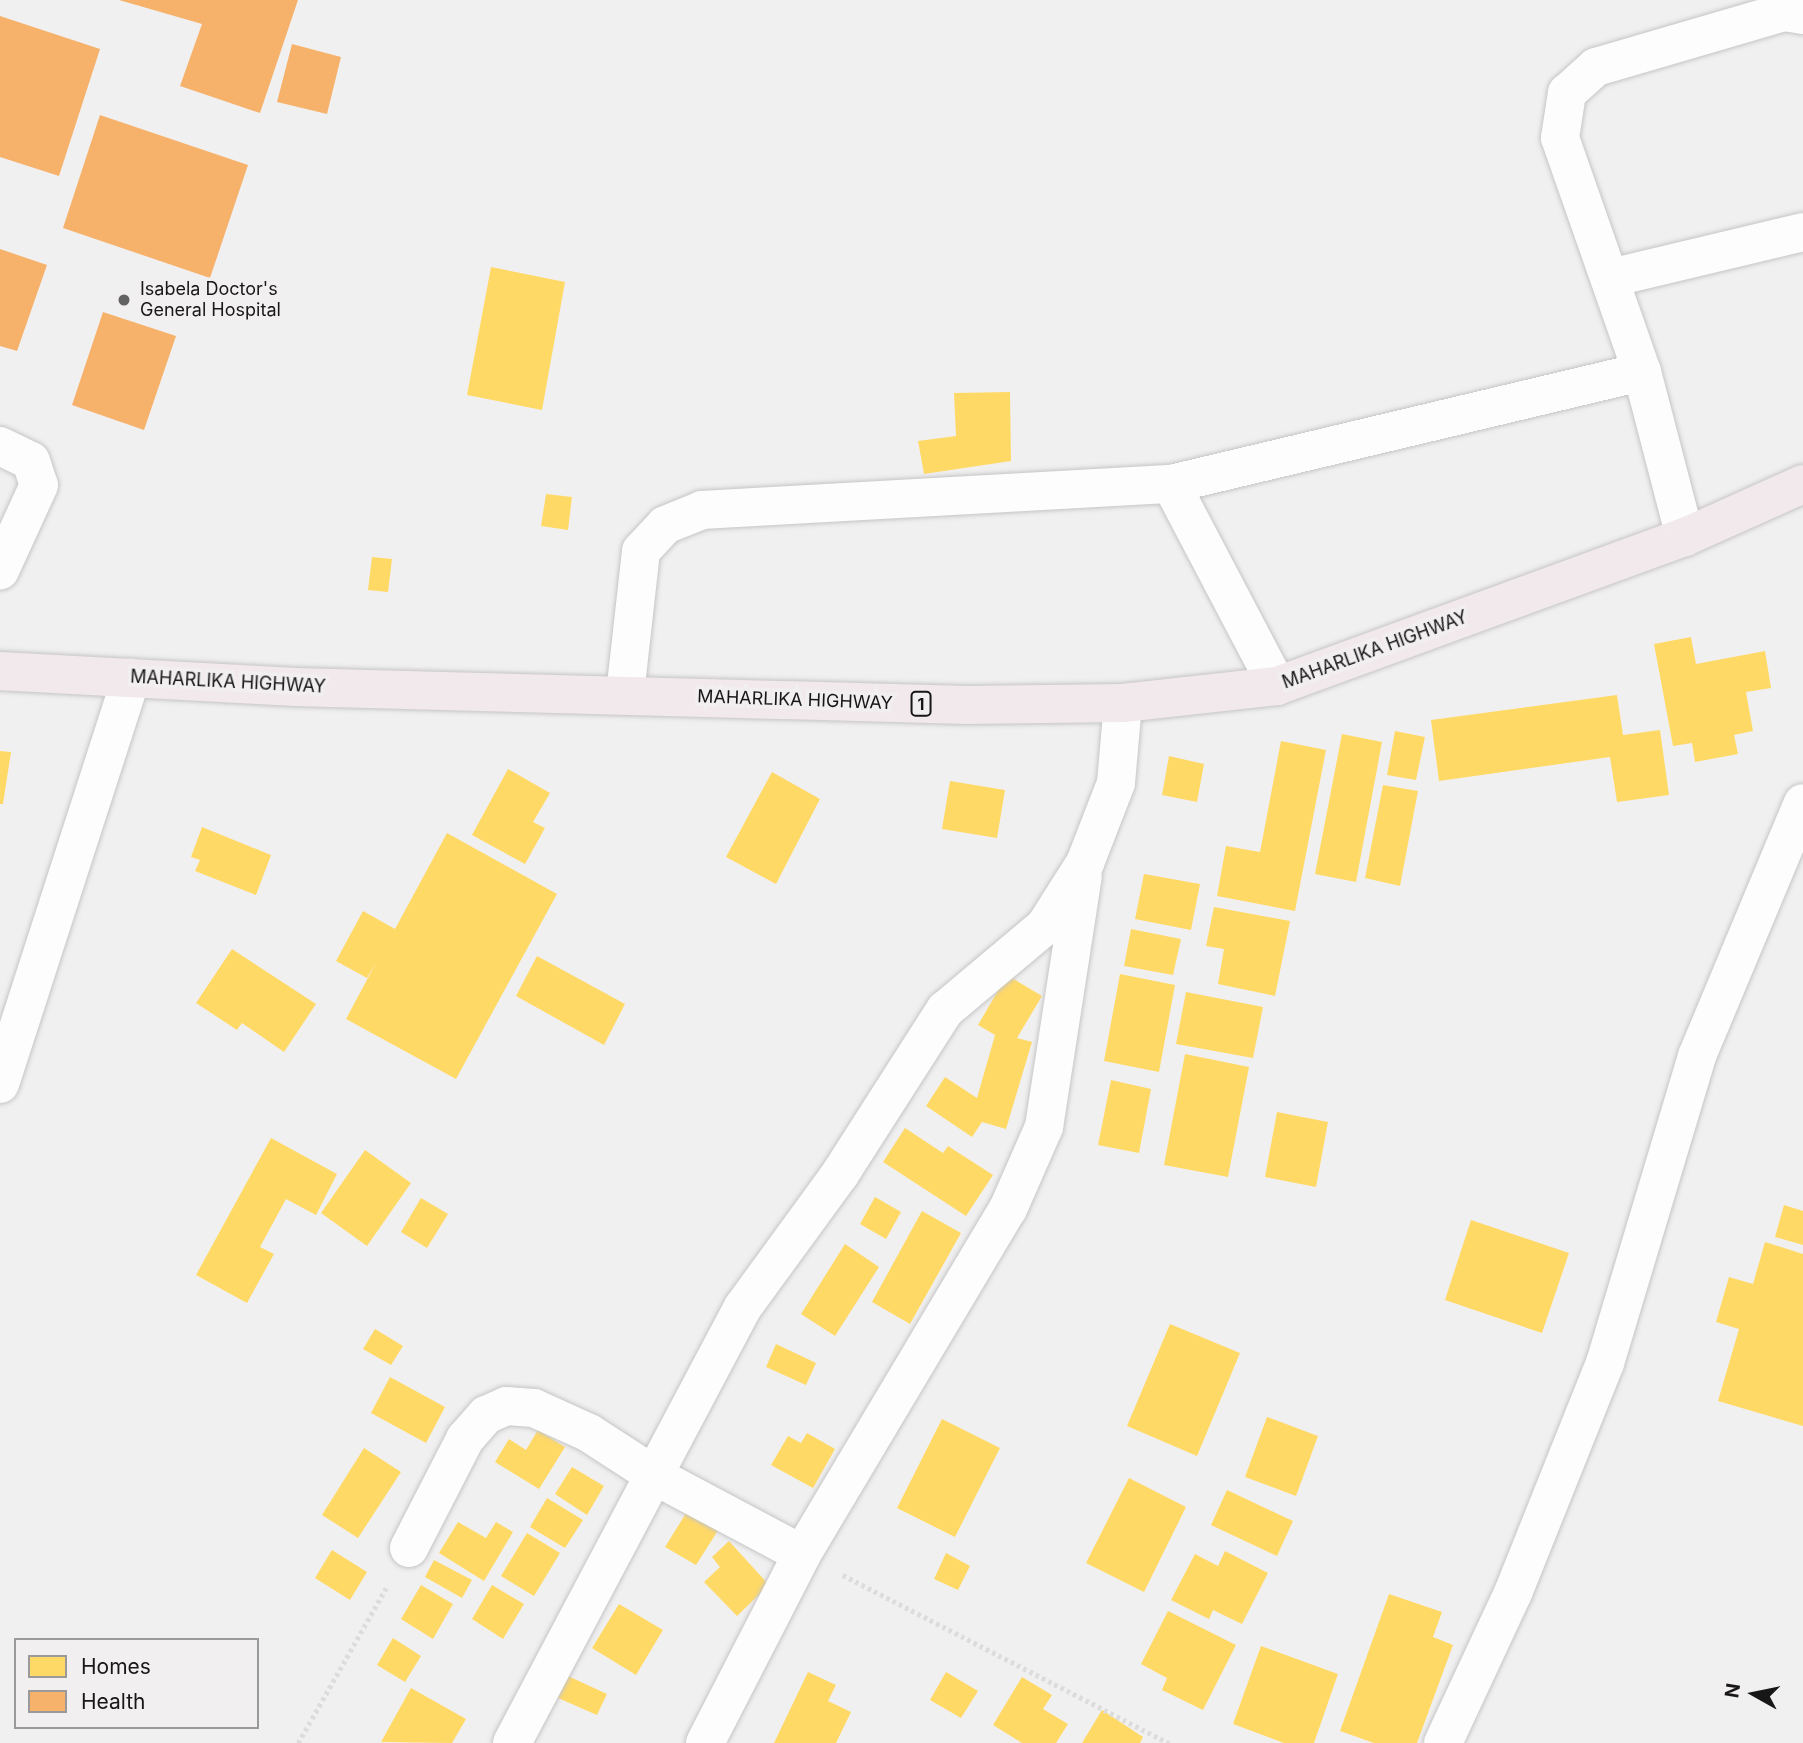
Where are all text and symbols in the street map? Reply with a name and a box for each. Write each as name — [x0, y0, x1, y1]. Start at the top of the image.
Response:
place label: Isabela Doctor's General Hospital — [140, 279, 281, 322]
marker: Isabela Doctor's General Hospital — [114, 290, 134, 310]
street label: MAHARLIKA HIGHWAY — [1279, 606, 1471, 694]
street label: MAHARLIKA HIGHWAY — [130, 666, 326, 698]
street label: MAHARLIKA HIGHWAY — [697, 686, 893, 714]
road number: 1 — [911, 692, 932, 716]
legend — [14, 1638, 259, 1729]
text: Homes — [81, 1654, 151, 1679]
north arrow — [1719, 1659, 1789, 1729]
text: N — [1720, 1682, 1745, 1700]
text: Health — [81, 1689, 146, 1714]

